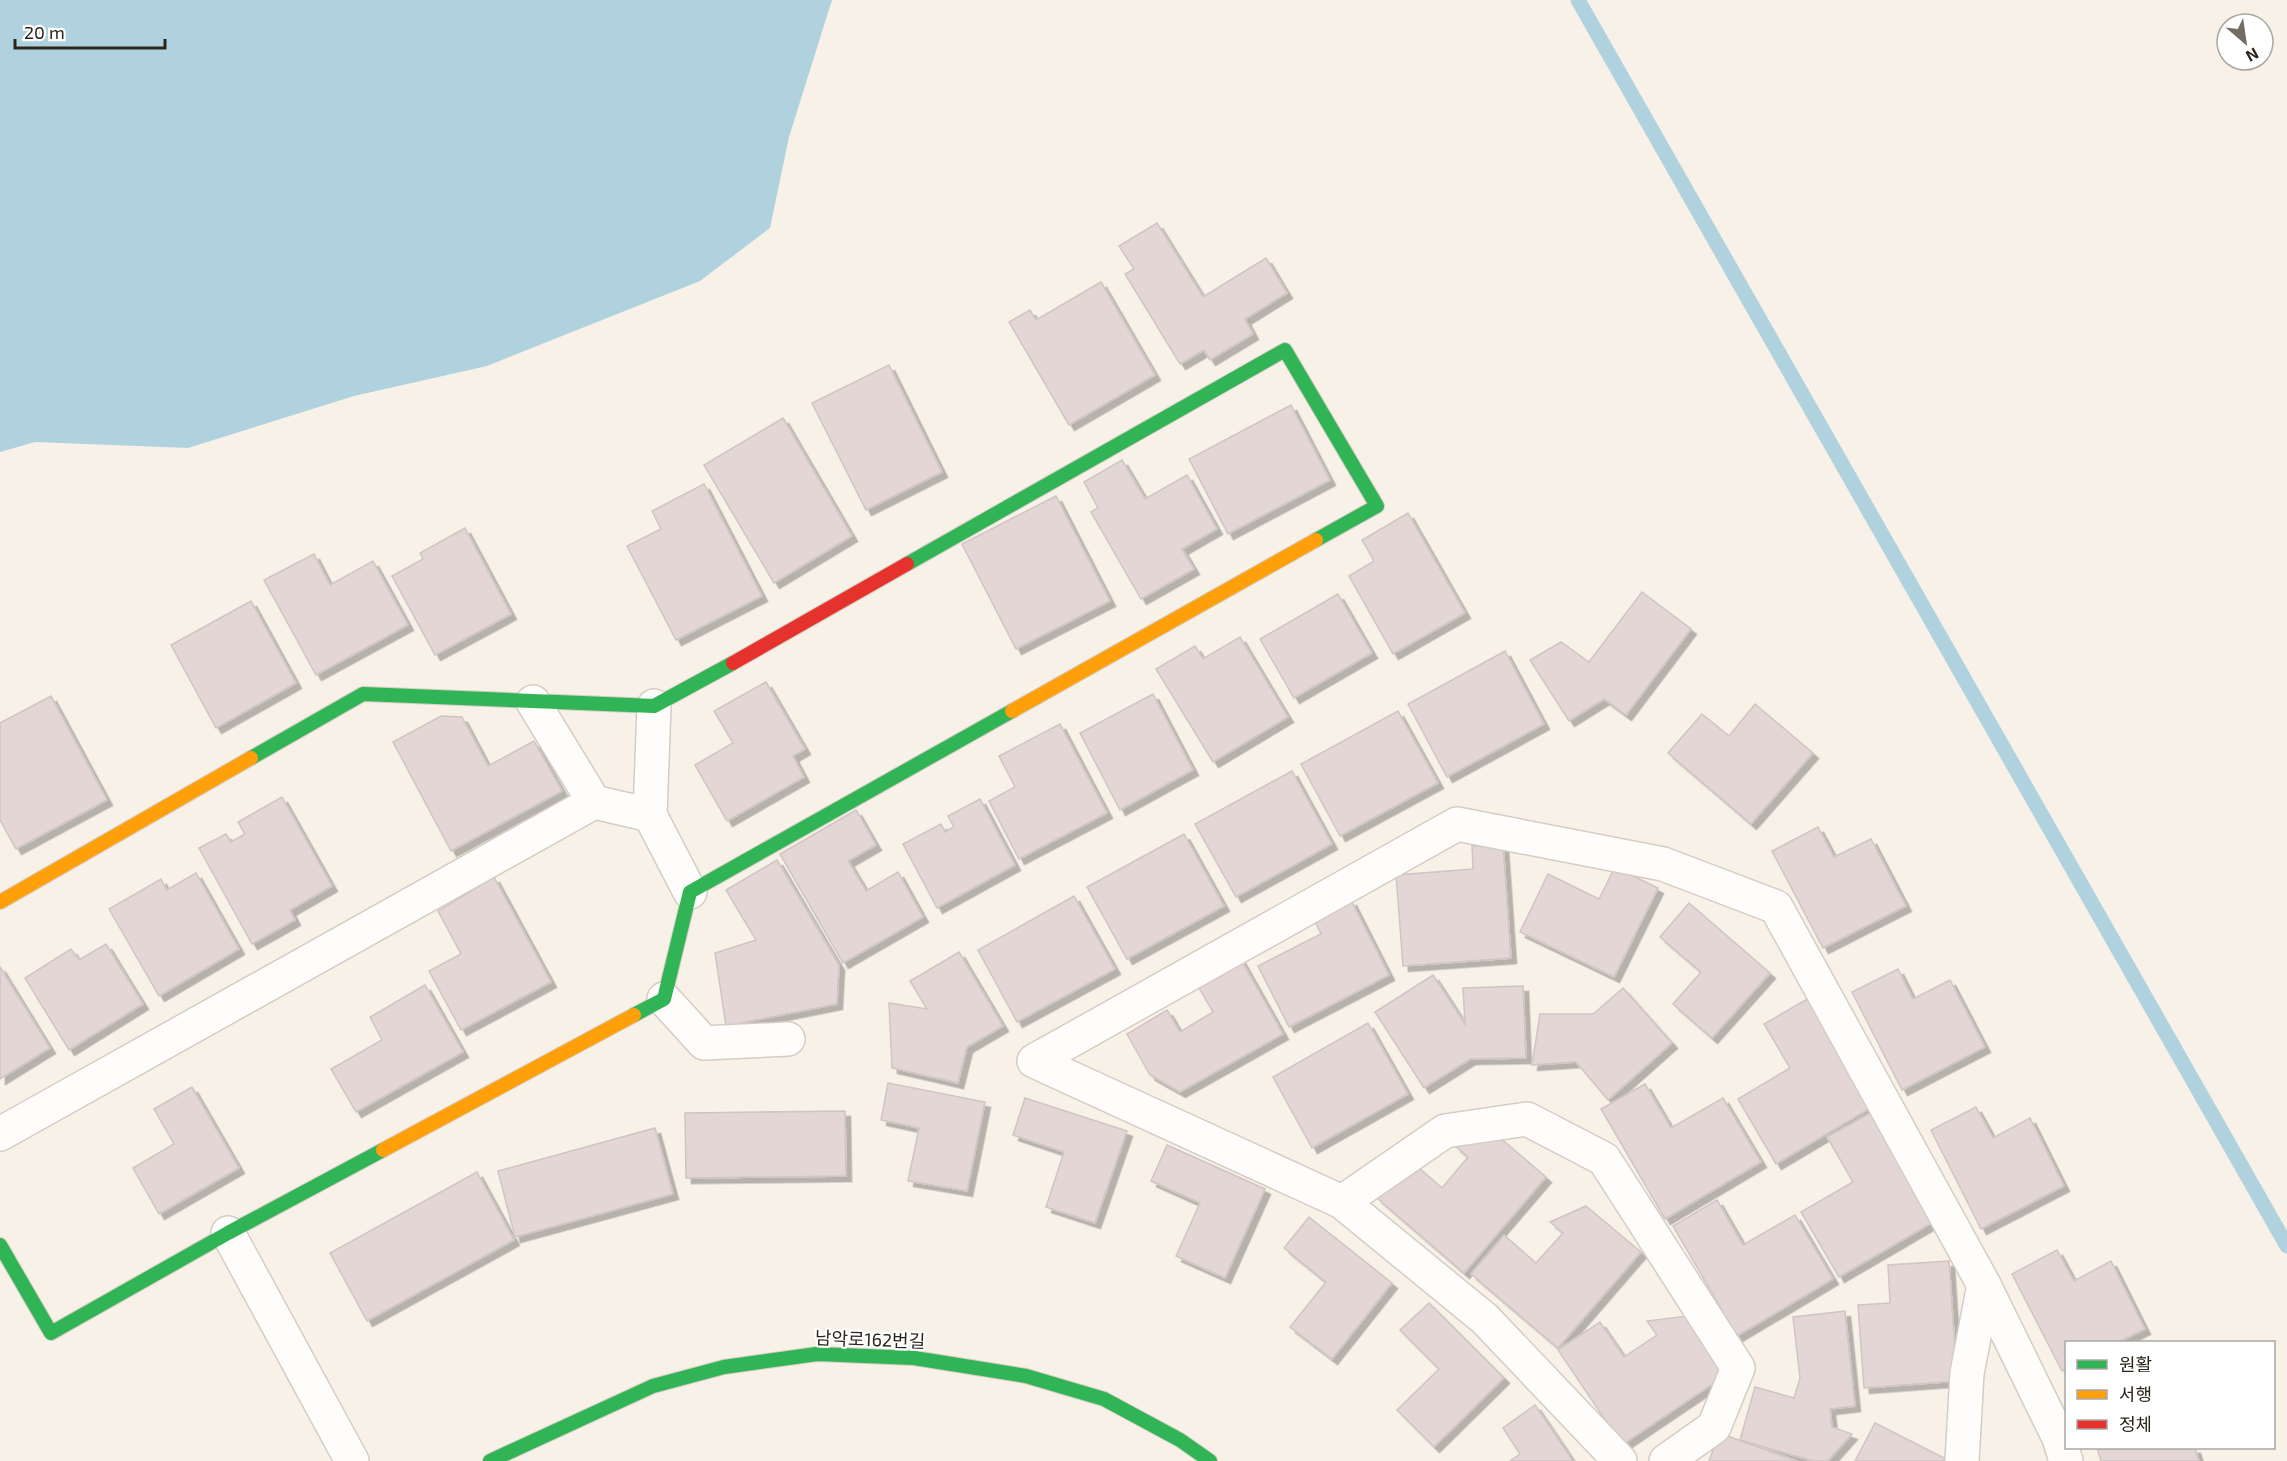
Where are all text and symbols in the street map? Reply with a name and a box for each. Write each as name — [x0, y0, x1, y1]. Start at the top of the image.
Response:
scale bar — [15, 12, 165, 50]
north arrow — [2215, 12, 2275, 72]
text: 20 m — [24, 21, 65, 43]
text: N — [2243, 44, 2262, 67]
street label: 남악로162번길 — [814, 1326, 926, 1352]
legend — [2065, 1341, 2275, 1449]
text: 원활 — [2119, 1353, 2152, 1375]
text: 서행 — [2119, 1383, 2152, 1405]
text: 정체 — [2119, 1413, 2152, 1435]

